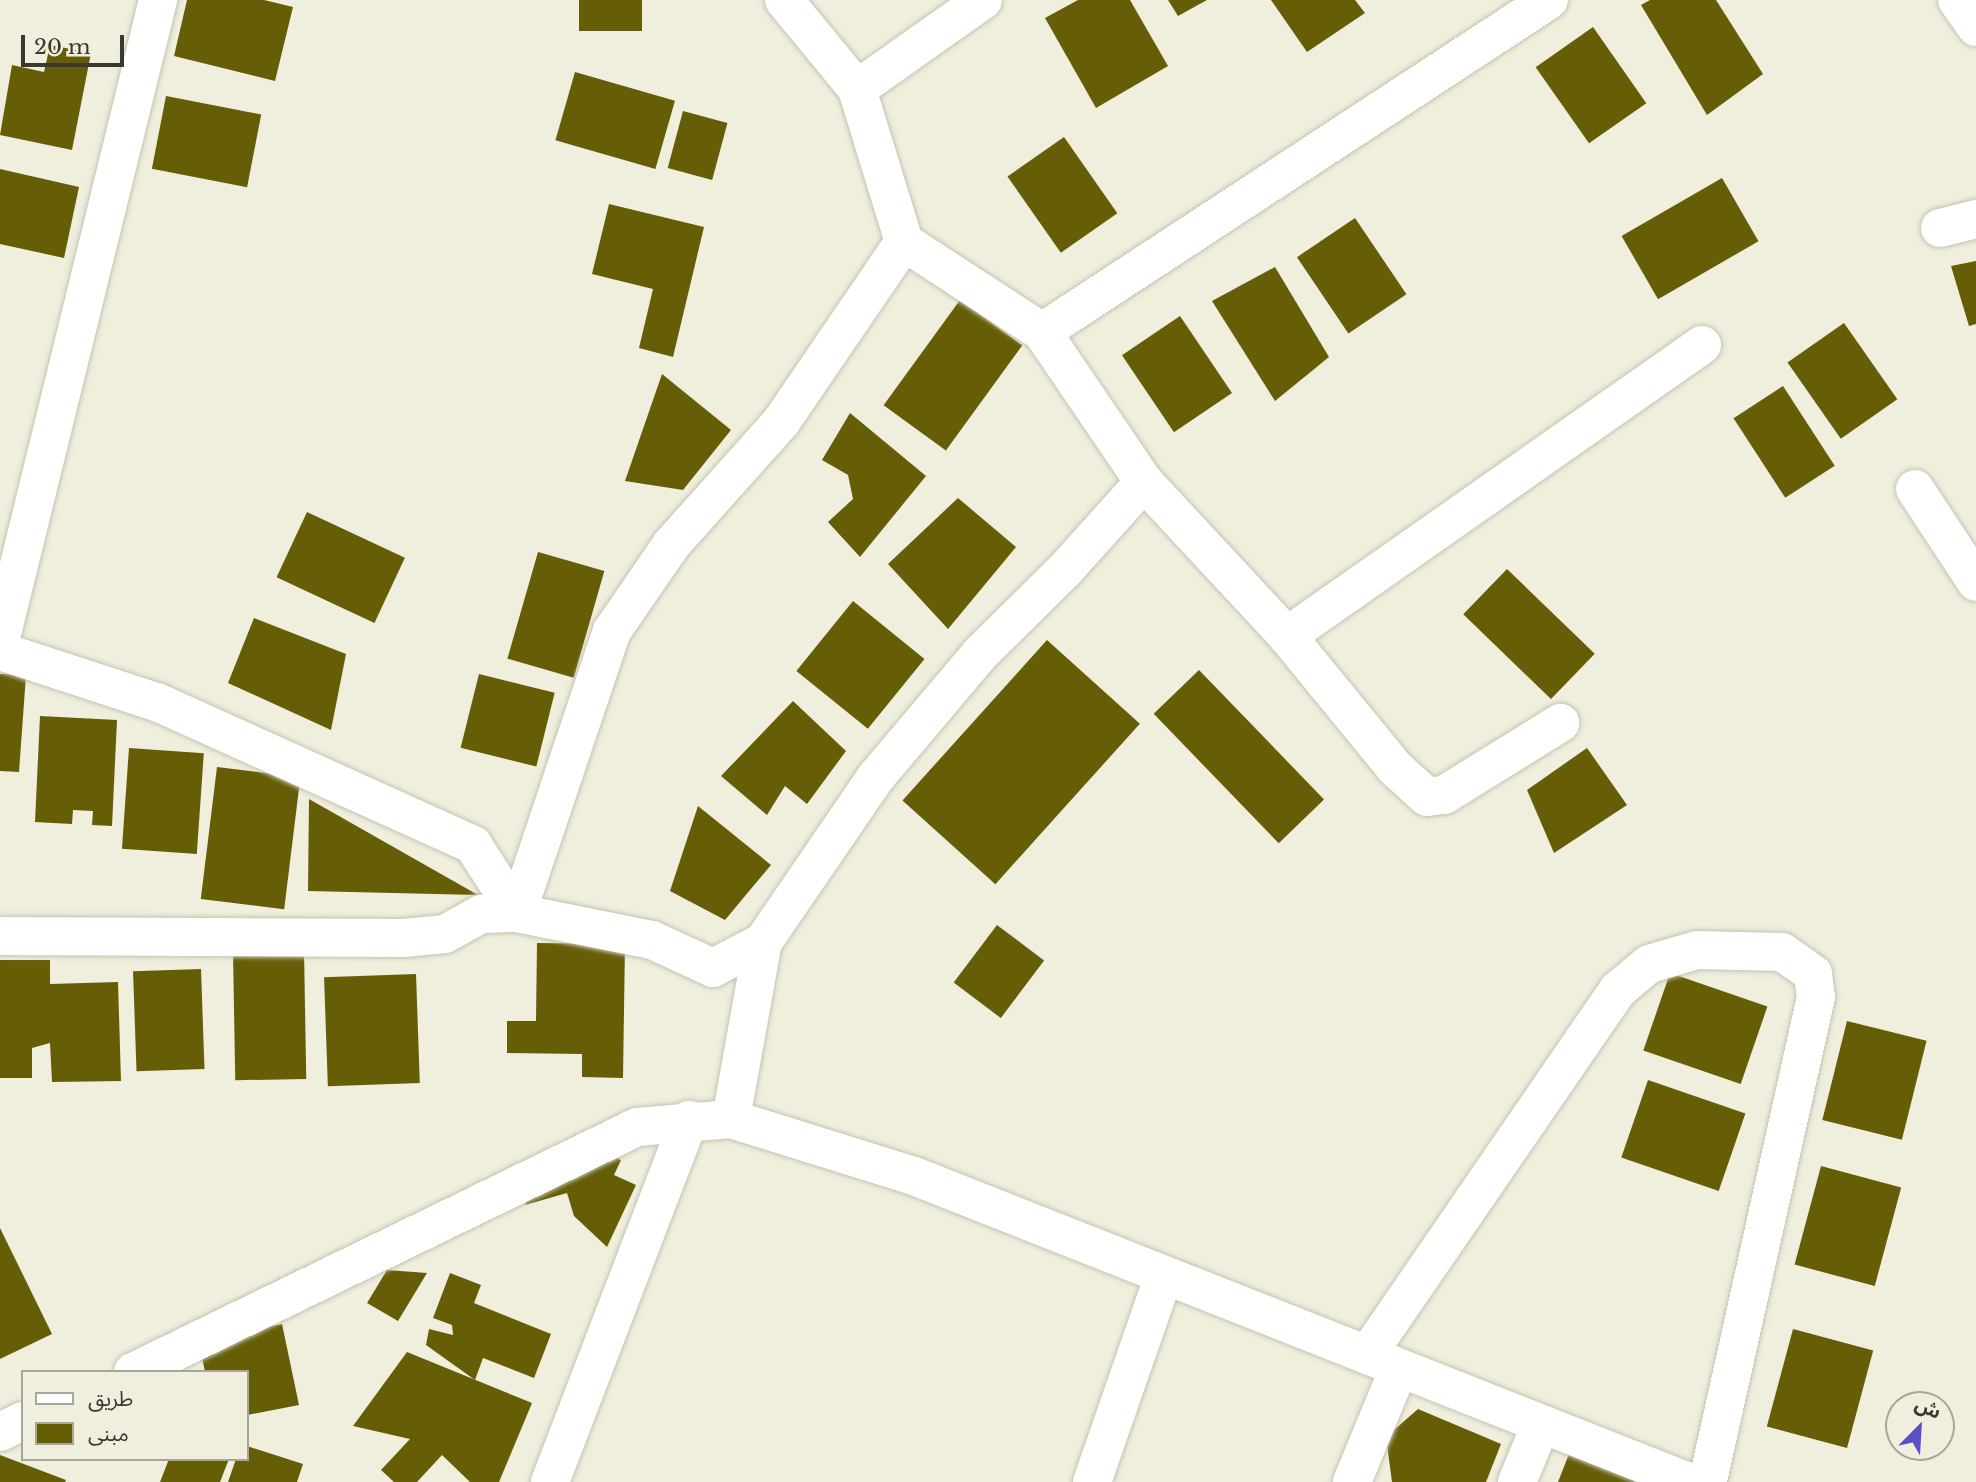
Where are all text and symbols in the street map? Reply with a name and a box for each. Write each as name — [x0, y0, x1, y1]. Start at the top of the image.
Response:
scale bar — [24, 21, 128, 65]
text: 20 m — [34, 34, 91, 60]
legend — [21, 1370, 248, 1461]
text: طريق — [88, 1386, 133, 1412]
north arrow — [1885, 1391, 1955, 1461]
text: ش — [1911, 1392, 1944, 1424]
text: مبنى — [88, 1421, 129, 1447]

